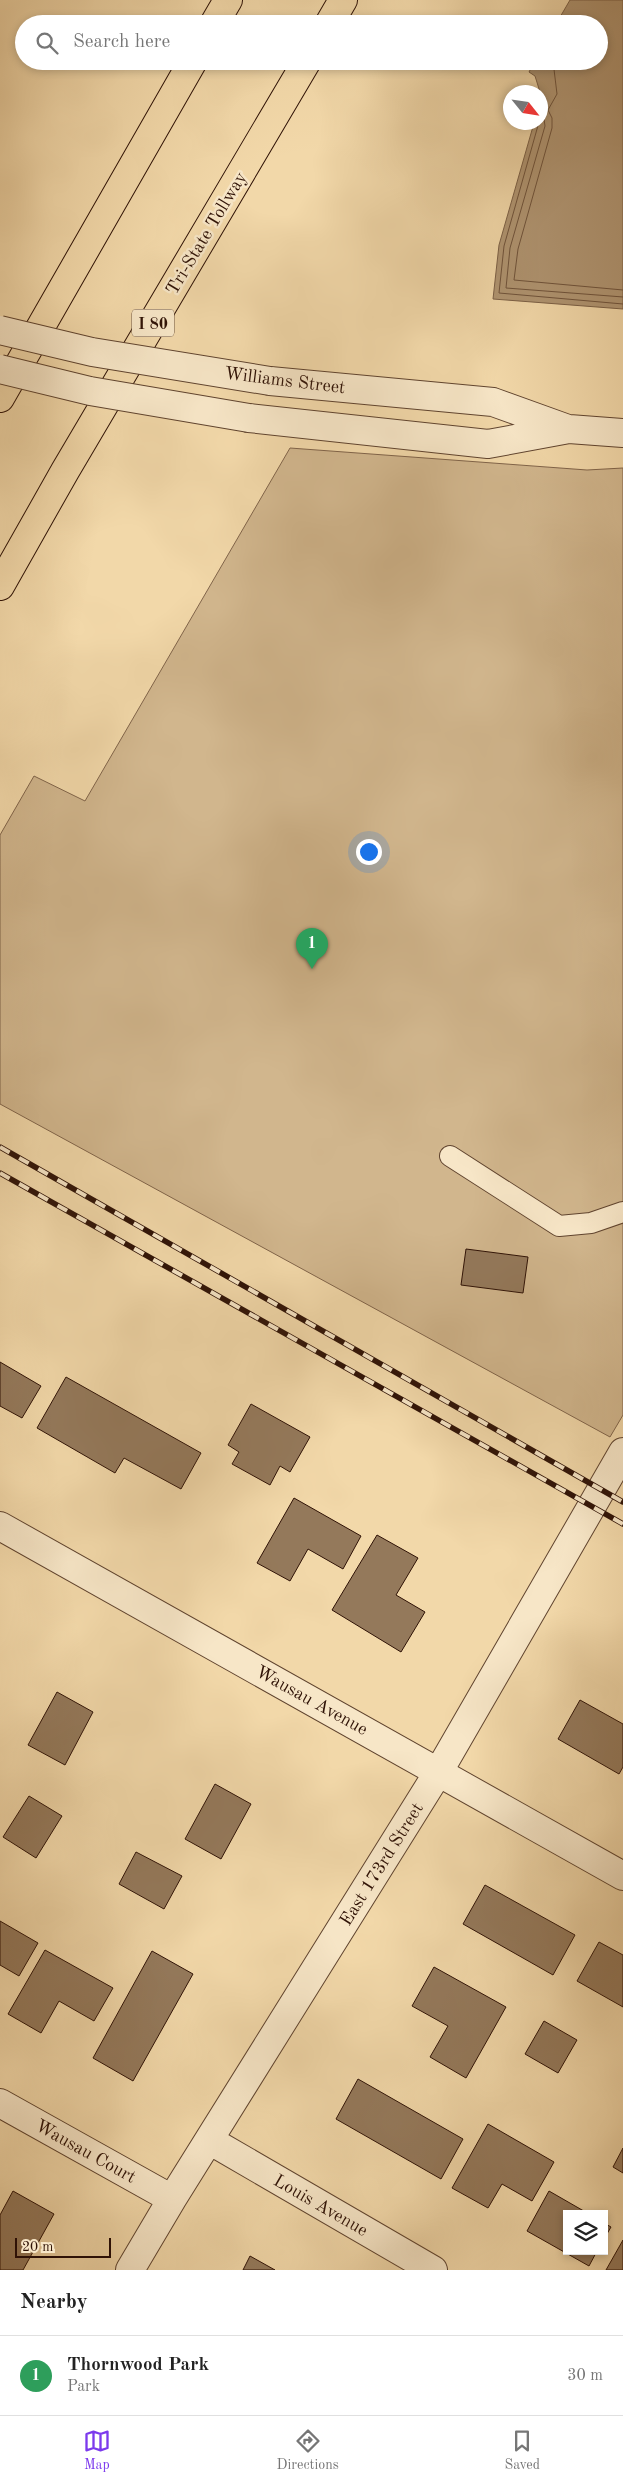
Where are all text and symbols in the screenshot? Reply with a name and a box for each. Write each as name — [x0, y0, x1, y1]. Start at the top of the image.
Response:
search box — [15, 15, 608, 70]
icon: search — [33, 29, 61, 57]
text: Search here — [73, 33, 170, 52]
north arrow — [503, 85, 548, 130]
street label: Tri-State Tollway — [163, 169, 251, 298]
road number: I 80 — [132, 309, 174, 336]
street label: Williams Street — [223, 365, 346, 397]
your location — [356, 839, 382, 865]
pin: 1 — [296, 928, 328, 969]
street label: Wausau Avenue — [253, 1663, 370, 1739]
street label: East 173rd Street — [337, 1800, 427, 1929]
street label: Wausau Court — [32, 2117, 139, 2187]
street label: Louis Avenue — [270, 2172, 371, 2240]
map controls — [563, 2210, 608, 2255]
button: layers — [563, 2210, 608, 2255]
scale bar — [15, 2235, 111, 2258]
text: 20 m — [22, 2240, 53, 2254]
text: Nearby — [20, 2292, 88, 2313]
text: Thornwood Park — [67, 2356, 209, 2375]
text: 1 — [31, 2368, 41, 2384]
text: 30 m — [567, 2368, 603, 2384]
text: Park — [67, 2379, 100, 2395]
tab: Map — [83, 2427, 111, 2474]
tab: Directions — [277, 2427, 339, 2474]
tab: Saved — [504, 2427, 540, 2474]

